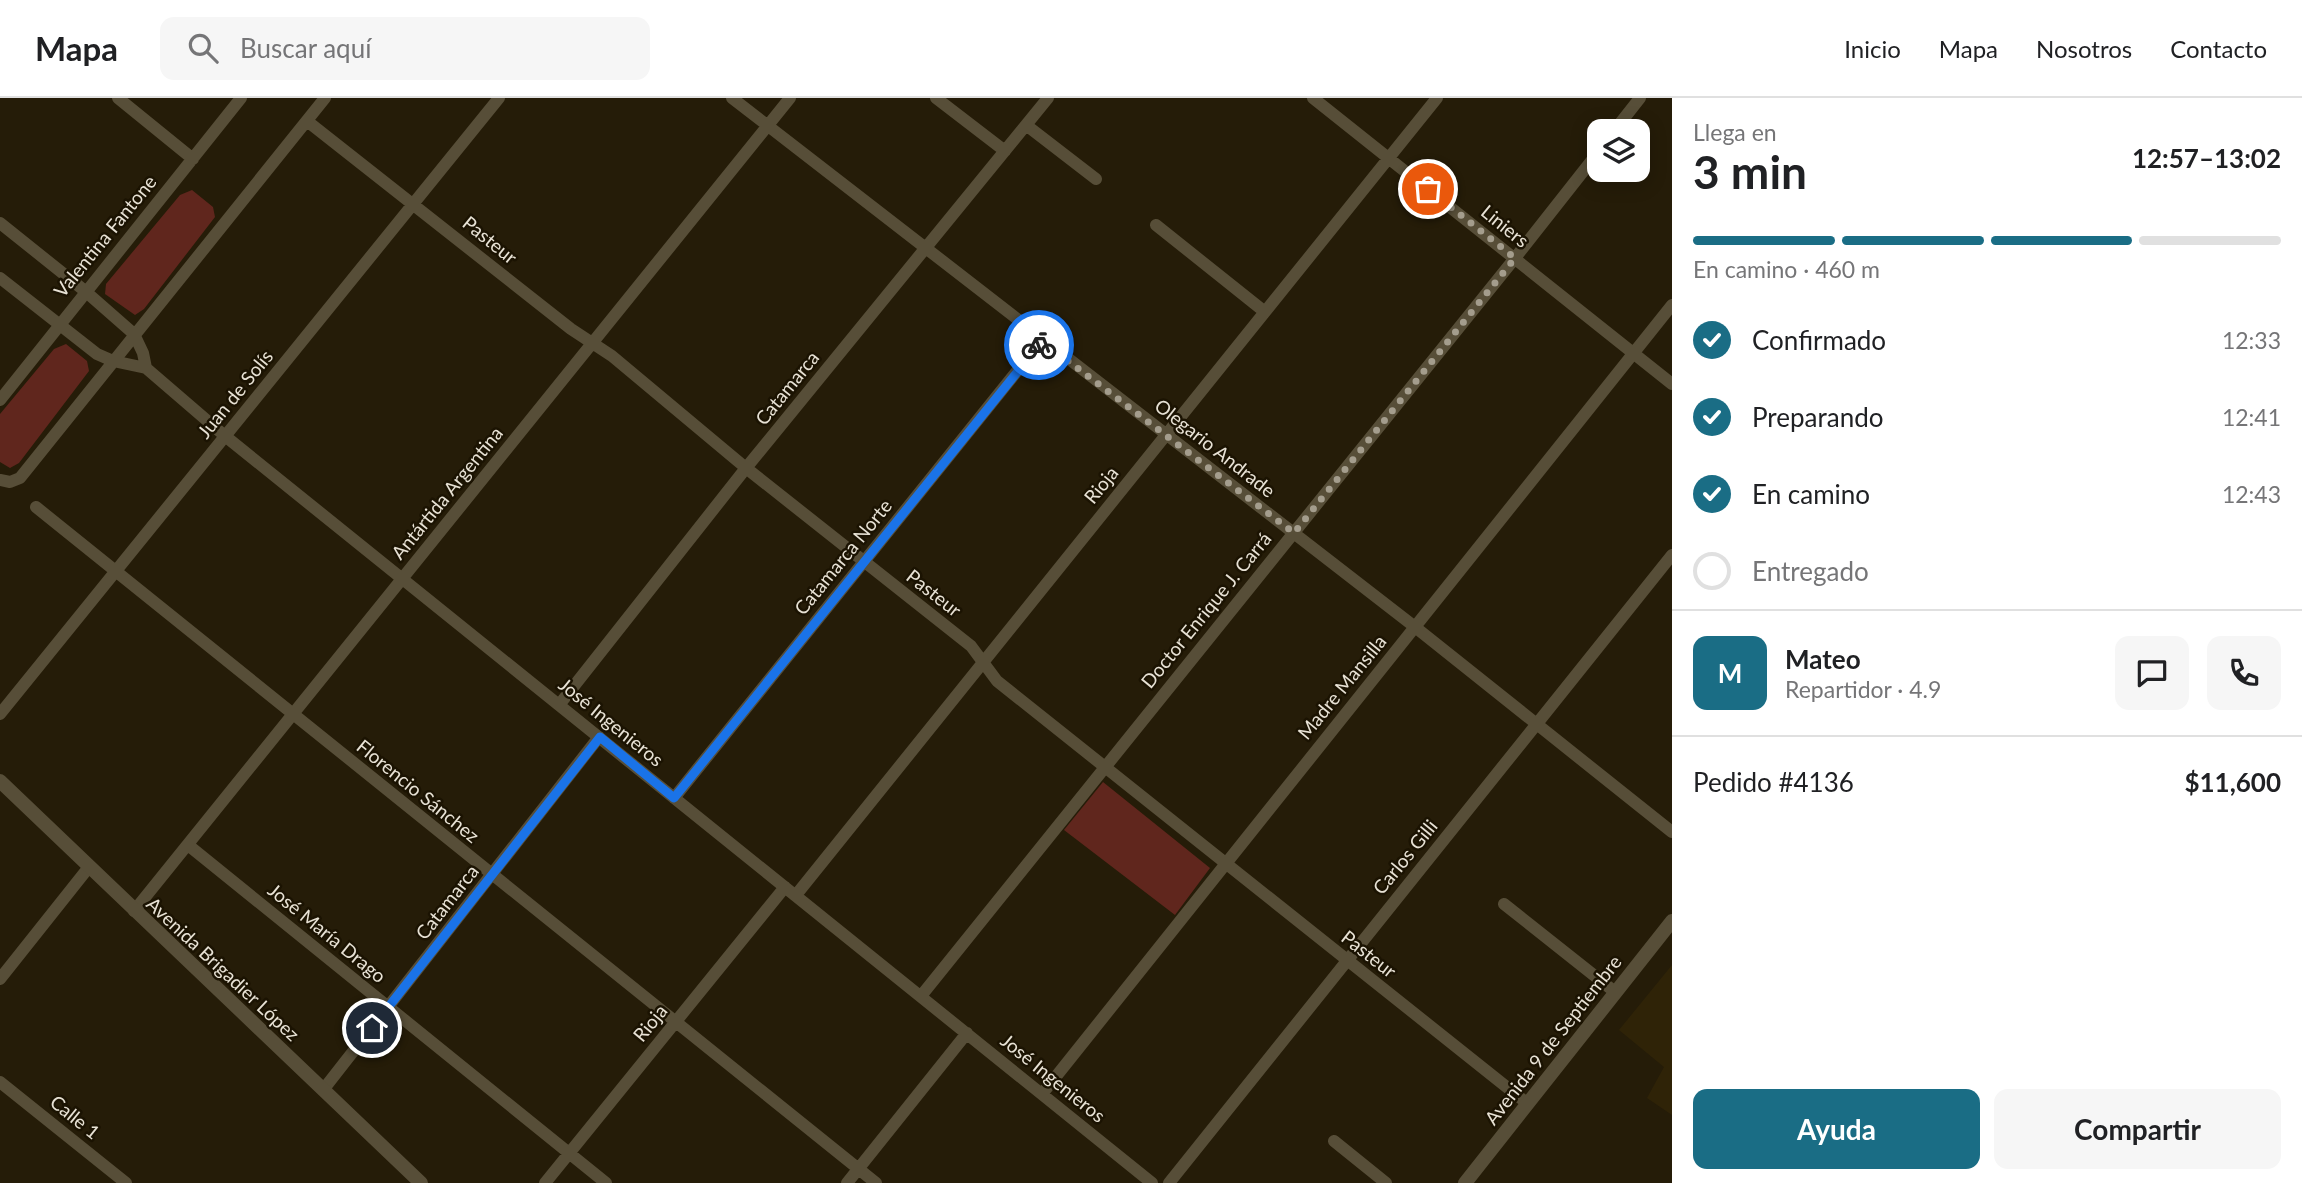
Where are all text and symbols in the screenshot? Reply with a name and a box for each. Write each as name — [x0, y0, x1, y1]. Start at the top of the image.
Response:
search box — [160, 17, 650, 80]
text: Mapa — [35, 28, 118, 68]
icon: search — [184, 29, 222, 67]
text: Buscar aquí — [240, 32, 371, 64]
text: Inicio — [1844, 34, 1901, 63]
text: Mapa — [1939, 34, 1998, 63]
text: Nosotros — [2036, 34, 2132, 63]
text: Contacto — [2170, 34, 2267, 63]
text: Llega en — [1693, 118, 1777, 146]
map controls — [1587, 119, 1650, 182]
button: layers — [1587, 119, 1650, 182]
text: 12:57–13:02 — [2132, 142, 2281, 174]
text: 3 min — [1693, 144, 1807, 199]
pin — [1398, 159, 1458, 219]
street label: Valentina Fantone — [48, 170, 161, 301]
icon: bag — [1409, 170, 1447, 208]
street label: Liniers — [1477, 199, 1534, 252]
street label: Pasteur — [459, 211, 522, 268]
text: En camino · 460 m — [1693, 255, 1880, 283]
courier — [1004, 310, 1074, 380]
icon: check — [1693, 321, 1731, 359]
text: Confirmado — [1752, 324, 1886, 356]
icon: bike — [1020, 326, 1058, 364]
text: 12:33 — [2222, 326, 2281, 354]
street label: Juan de Solís — [192, 345, 277, 443]
street label: Catamarca — [750, 346, 823, 429]
street label: Olegario Andrade — [1151, 394, 1280, 502]
icon: check — [1693, 398, 1731, 436]
text: Preparando — [1752, 401, 1884, 433]
text: 12:41 — [2222, 403, 2281, 431]
street label: Antártida Argentina — [386, 422, 507, 564]
street label: Rioja — [1079, 461, 1122, 508]
icon: check — [1693, 475, 1731, 513]
text: En camino — [1752, 478, 1870, 510]
text: 12:43 — [2222, 480, 2281, 508]
street label: Catamarca Norte — [789, 494, 896, 619]
street label: Doctor Enrique J. Carrá — [1136, 527, 1276, 692]
text: Entregado — [1752, 555, 1869, 587]
street label: Pasteur — [902, 564, 966, 621]
street label: Madre Mansilla — [1293, 630, 1391, 743]
button: chat — [2115, 636, 2189, 710]
button: phone — [2207, 636, 2281, 710]
text: Mateo — [1785, 643, 1861, 675]
text: M — [1718, 657, 1742, 689]
street label: José Ingenieros — [554, 672, 668, 771]
text: Repartidor · 4.9 — [1785, 675, 1941, 703]
street label: Florencio Sánchez — [352, 734, 484, 847]
text: Pedido #4136 — [1693, 766, 1854, 798]
text: $11,600 — [2184, 766, 2281, 798]
street label: Carlos Gilli — [1368, 815, 1442, 899]
street label: Catamarca — [410, 860, 483, 944]
street label: José María Drago — [264, 878, 391, 987]
street label: Avenida Brigadier López — [142, 892, 304, 1045]
street label: Pasteur — [1337, 925, 1401, 982]
street label: Avenida 9 de Septiembre — [1479, 950, 1626, 1129]
pin — [342, 998, 402, 1058]
street label: Rioja — [628, 999, 671, 1046]
icon: home — [353, 1009, 391, 1047]
street label: José Ingenieros — [996, 1028, 1110, 1127]
button: Ayuda — [1693, 1089, 1980, 1169]
button: Compartir — [1994, 1089, 2281, 1169]
street label: Calle 1 — [46, 1090, 105, 1143]

